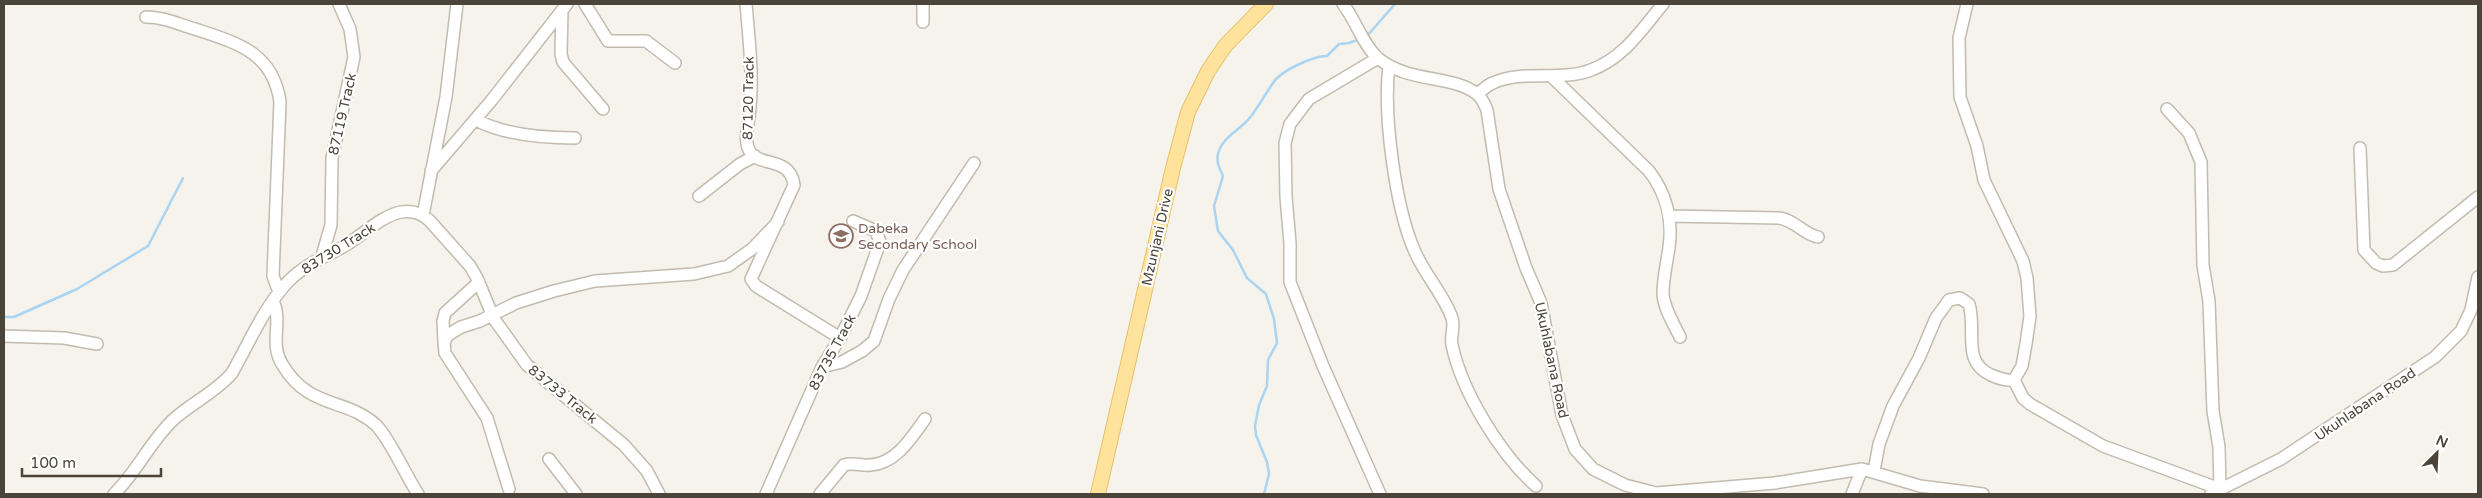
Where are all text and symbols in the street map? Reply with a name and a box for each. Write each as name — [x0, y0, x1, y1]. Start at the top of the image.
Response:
street label: 87120 Track — [739, 56, 758, 140]
street label: 87119 Track — [325, 71, 360, 157]
street label: Mzunjani Drive — [1138, 187, 1177, 287]
street label: 83730 Track — [298, 219, 379, 278]
place label: Dabeka Secondary School — [858, 220, 977, 253]
school or university icon: Dabeka Secondary School — [828, 223, 854, 249]
street label: Ukuhlabana Road — [1531, 300, 1572, 420]
street label: 83735 Track — [805, 311, 860, 393]
street label: 83733 Track — [525, 361, 601, 428]
street label: Ukuhlabana Road — [2311, 364, 2419, 445]
north arrow — [2412, 428, 2462, 478]
text: N — [2433, 432, 2451, 452]
scale bar — [22, 446, 161, 478]
text: 100 m — [30, 454, 76, 472]

